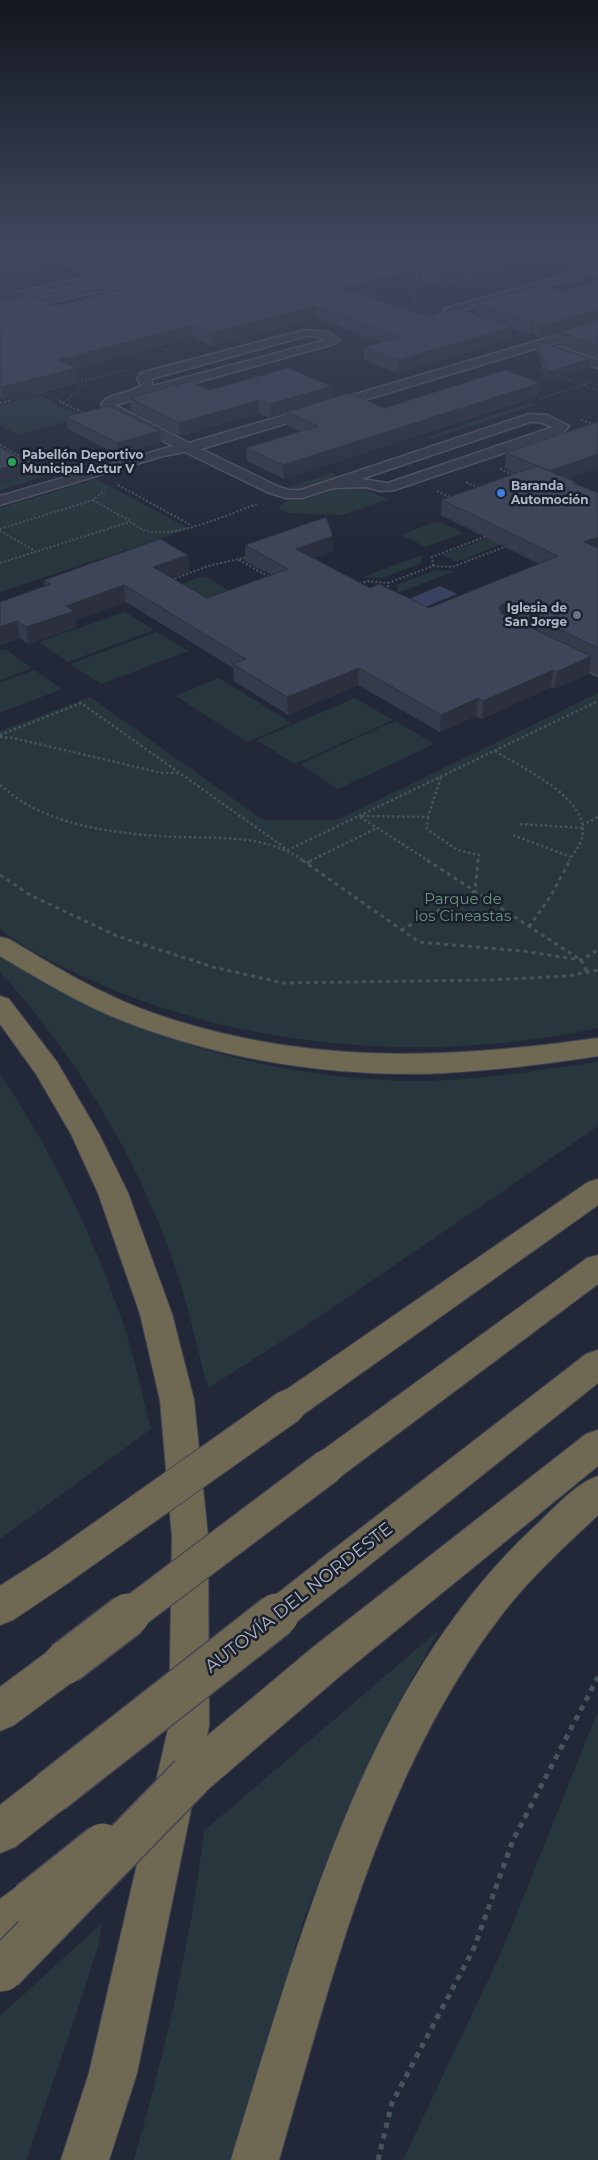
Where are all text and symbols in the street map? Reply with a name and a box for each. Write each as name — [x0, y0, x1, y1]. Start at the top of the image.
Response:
place label: Pabellón Deportivo Municipal Actur V — [22, 448, 143, 476]
marker: Pabellón Deportivo Municipal Actur V — [6, 456, 18, 468]
place label: Baranda Automoción — [511, 479, 589, 507]
marker: Baranda Automoción — [495, 487, 507, 499]
place label: Iglesia de San Jorge — [505, 601, 567, 629]
marker: Iglesia de San Jorge — [571, 609, 583, 621]
park label: Parque de los Cineastas — [415, 891, 511, 926]
street label: AUTOVÍA DEL NORDESTE — [201, 1518, 397, 1678]

